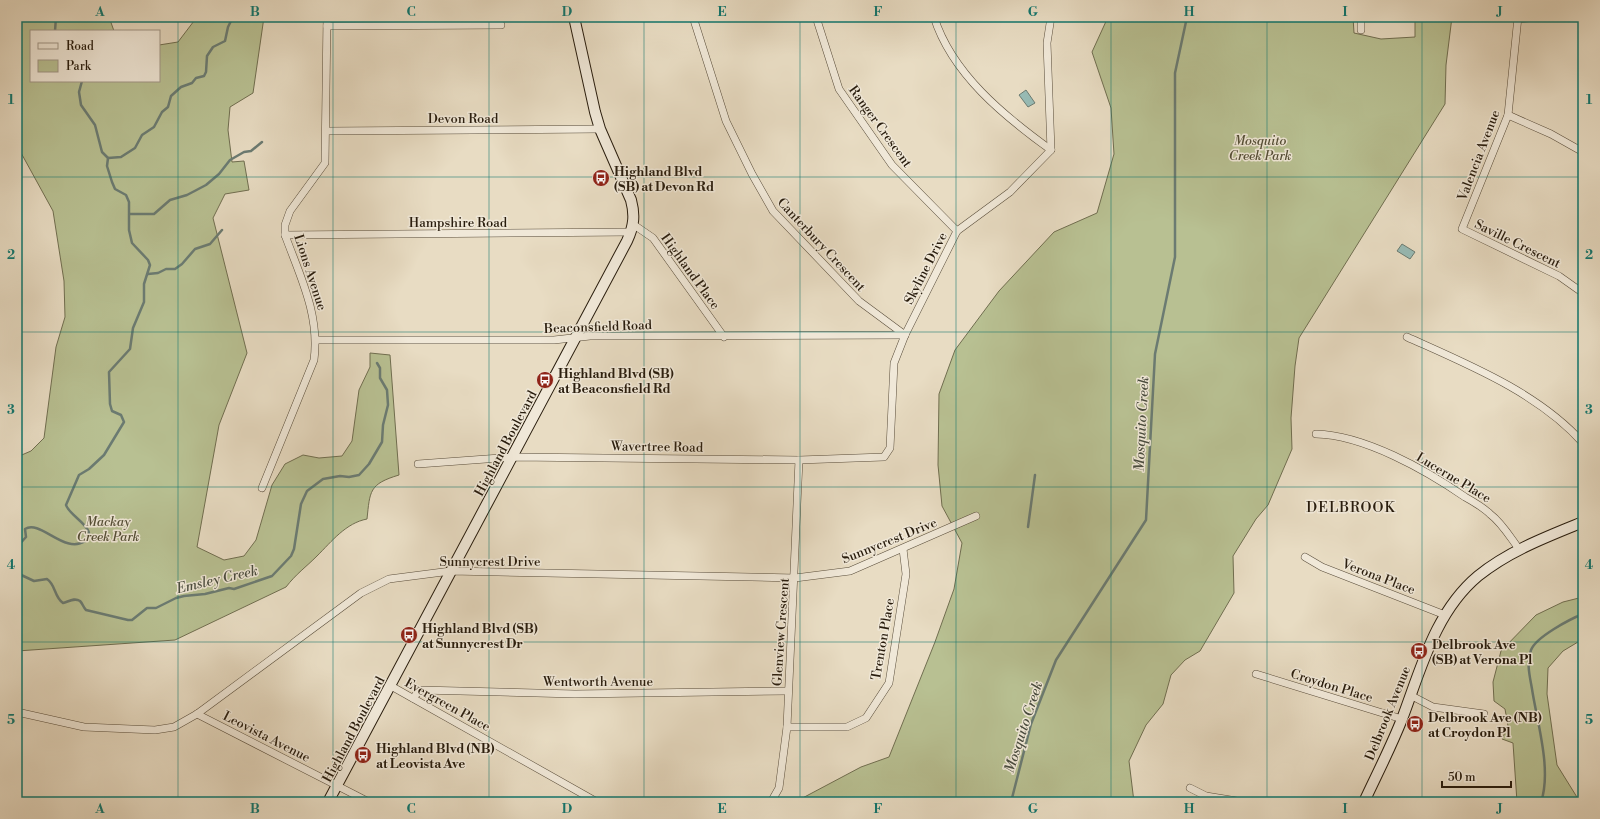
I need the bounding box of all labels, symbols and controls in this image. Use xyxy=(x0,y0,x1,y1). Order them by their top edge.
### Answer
text: A xyxy=(94,4,105,20)
text: B xyxy=(250,4,260,20)
text: C xyxy=(406,4,416,20)
text: D xyxy=(562,4,572,20)
text: E xyxy=(717,4,727,20)
text: F xyxy=(873,4,883,20)
text: G xyxy=(1028,4,1039,20)
text: H xyxy=(1184,4,1195,20)
text: I xyxy=(1342,4,1348,20)
text: J xyxy=(1495,4,1503,20)
legend xyxy=(30,30,160,82)
text: Road xyxy=(66,39,94,54)
text: Park xyxy=(66,59,92,74)
street label: Ranger Crescent xyxy=(845,83,915,171)
text: 1 xyxy=(8,92,15,108)
text: 1 xyxy=(1586,92,1593,108)
street label: Valencia Avenue xyxy=(1454,107,1504,204)
street label: Devon Road xyxy=(428,111,499,127)
park label: Mosquito Creek Park xyxy=(1229,133,1291,164)
place label: Highland Blvd (SB) at Devon Rd xyxy=(614,164,714,195)
bus stop icon: Highland Blvd (SB) at Devon Rd xyxy=(591,168,611,188)
street label: Canterbury Crescent xyxy=(774,195,869,295)
street label: Hampshire Road xyxy=(409,215,508,231)
street label: Saville Crescent xyxy=(1472,216,1564,272)
street label: Skyline Drive xyxy=(901,229,951,307)
street label: Highland Place xyxy=(657,231,723,313)
street label: Lions Avenue xyxy=(290,232,330,313)
text: 2 xyxy=(7,247,15,263)
text: 2 xyxy=(1585,247,1593,263)
street label: Beaconsfield Road xyxy=(543,317,653,337)
place label: Highland Blvd (SB) at Beaconsfield Rd xyxy=(558,366,674,397)
bus stop icon: Highland Blvd (SB) at Beaconsfield Rd xyxy=(535,370,555,390)
water label: Mosquito Creek xyxy=(1131,376,1153,472)
street label: Highland Boulevard xyxy=(471,387,541,499)
text: 3 xyxy=(7,402,15,418)
text: 3 xyxy=(1585,402,1593,418)
street label: Wavertree Road xyxy=(610,438,704,456)
street label: Lucerne Place xyxy=(1413,449,1494,507)
district label: DELBROOK xyxy=(1306,499,1396,517)
park label: Mackay Creek Park xyxy=(77,514,139,545)
street label: Sunnycrest Drive xyxy=(840,514,940,567)
street label: Sunnycrest Drive xyxy=(439,554,541,570)
street label: Verona Place xyxy=(1339,555,1418,598)
text: 4 xyxy=(7,557,16,573)
text: 4 xyxy=(1585,557,1594,573)
water label: Emsley Creek xyxy=(174,562,260,598)
street label: Glenview Crescent xyxy=(769,577,793,687)
street label: Trenton Place xyxy=(868,596,898,681)
place label: Highland Blvd (SB) at Sunnycrest Dr xyxy=(422,621,538,652)
bus stop icon: Highland Blvd (SB) at Sunnycrest Dr xyxy=(399,625,419,645)
place label: Delbrook Ave (SB) at Verona Pl xyxy=(1432,637,1533,668)
bus stop icon: Delbrook Ave (SB) at Verona Pl xyxy=(1409,641,1429,661)
street label: Delbrook Avenue xyxy=(1362,663,1414,763)
street label: Croydon Place xyxy=(1289,666,1375,706)
street label: Highland Boulevard xyxy=(319,673,389,785)
street label: Wentworth Avenue xyxy=(542,674,653,690)
street label: Evergreen Place xyxy=(402,675,494,735)
water label: Mosquito Creek xyxy=(1001,679,1047,775)
street label: Leovista Avenue xyxy=(220,708,313,766)
place label: Delbrook Ave (NB) at Croydon Pl xyxy=(1428,710,1542,741)
text: 5 xyxy=(7,712,15,728)
text: 5 xyxy=(1585,712,1593,728)
bus stop icon: Delbrook Ave (NB) at Croydon Pl xyxy=(1405,714,1425,734)
place label: Highland Blvd (NB) at Leovista Ave xyxy=(376,741,495,772)
bus stop icon: Highland Blvd (NB) at Leovista Ave xyxy=(353,745,373,765)
scale bar xyxy=(1442,763,1511,789)
text: 50 m xyxy=(1448,770,1476,785)
text: A xyxy=(94,801,105,817)
text: B xyxy=(250,801,260,817)
text: C xyxy=(406,801,416,817)
text: D xyxy=(562,801,572,817)
text: E xyxy=(717,801,727,817)
text: F xyxy=(873,801,883,817)
text: G xyxy=(1028,801,1039,817)
text: H xyxy=(1184,801,1195,817)
text: I xyxy=(1342,801,1348,817)
text: J xyxy=(1495,801,1503,817)

